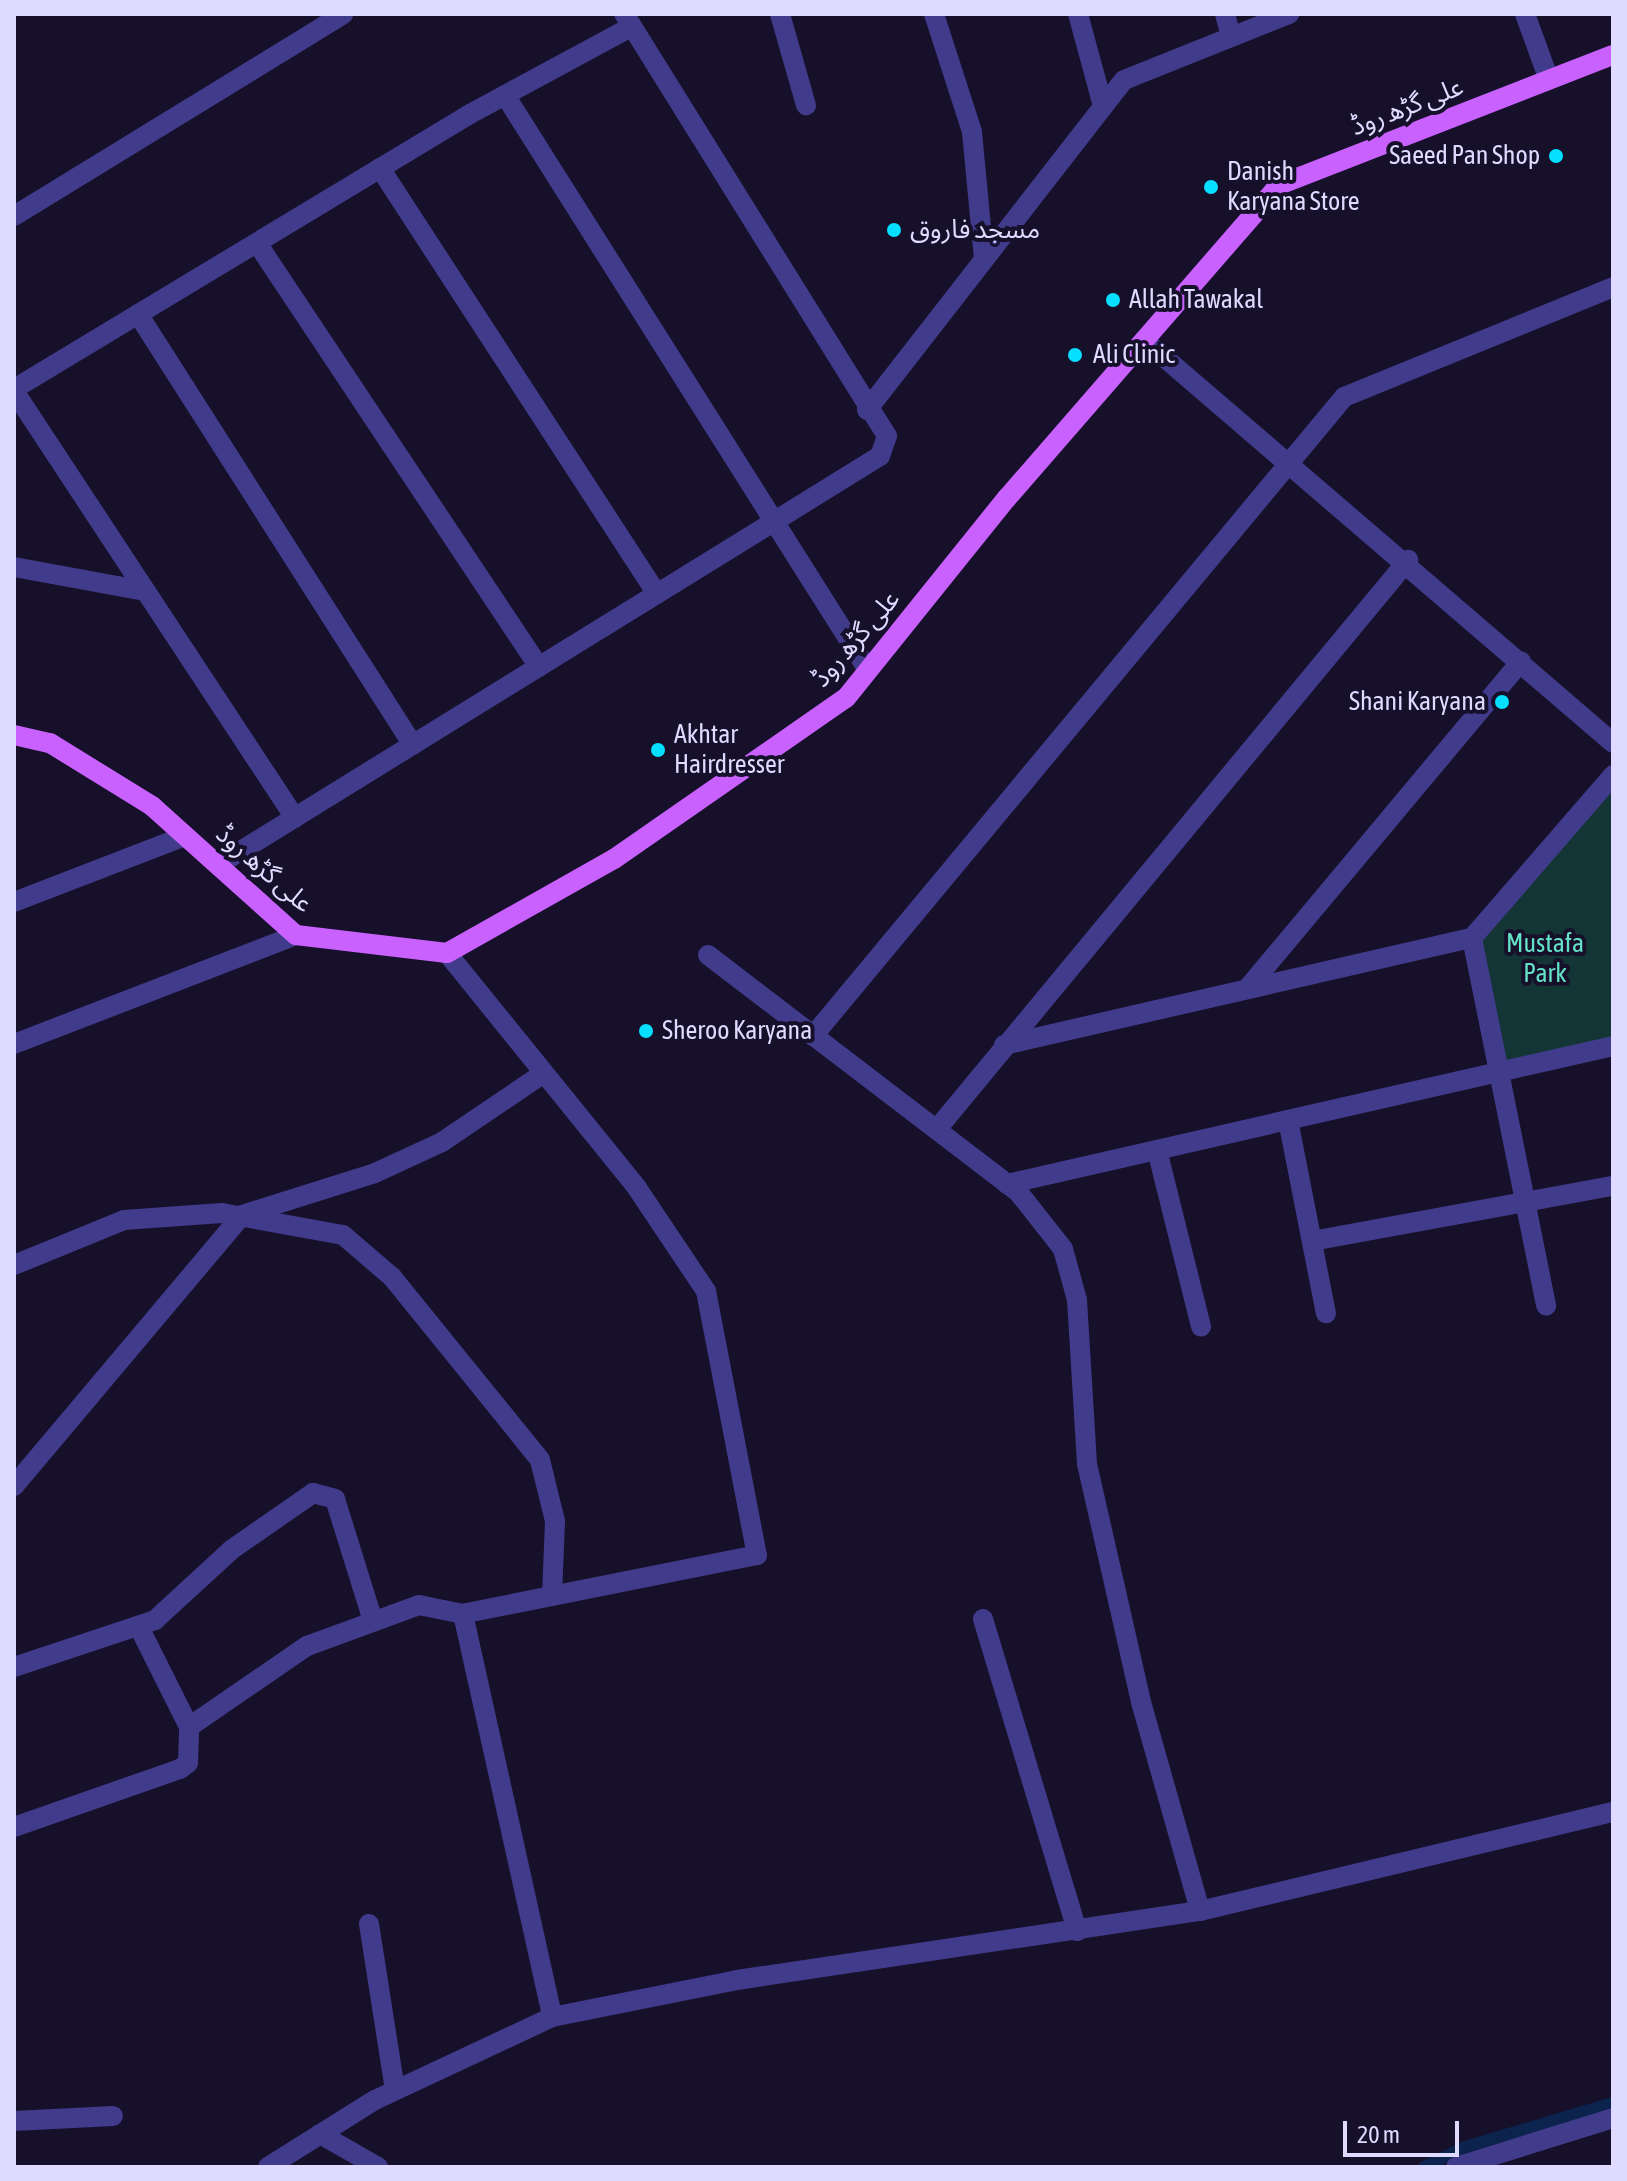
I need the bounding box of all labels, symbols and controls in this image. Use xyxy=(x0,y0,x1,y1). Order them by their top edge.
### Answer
street label: علی گڑھ روڈ xyxy=(1346,71,1468,143)
place label: Saeed Pan Shop xyxy=(1389,140,1540,172)
marker: Saeed Pan Shop xyxy=(1547,147,1565,165)
place label: Danish Karyana Store xyxy=(1227,156,1360,218)
marker: Danish Karyana Store xyxy=(1202,178,1220,196)
place label: مسجد فاروق xyxy=(910,214,1040,246)
marker: مسجد فاروق xyxy=(885,221,903,239)
place label: Allah Tawakal xyxy=(1129,284,1263,316)
marker: Allah Tawakal xyxy=(1104,291,1122,309)
place label: Ali Clinic xyxy=(1093,339,1175,371)
marker: Ali Clinic xyxy=(1064,344,1086,366)
street label: علی گڑھ روڈ xyxy=(805,584,907,694)
place label: Shani Karyana xyxy=(1349,686,1486,718)
marker: Shani Karyana xyxy=(1493,693,1511,711)
place label: Akhtar Hairdresser xyxy=(674,719,784,780)
marker: Akhtar Hairdresser xyxy=(649,741,667,759)
street label: علی گڑھ روڈ xyxy=(209,818,319,920)
park label: Mustafa Park xyxy=(1506,928,1584,990)
place label: Sheroo Karyana xyxy=(662,1015,812,1047)
marker: Sheroo Karyana xyxy=(637,1022,655,1040)
scale bar xyxy=(1347,2105,1463,2155)
text: 20 m xyxy=(1357,2121,1400,2148)

